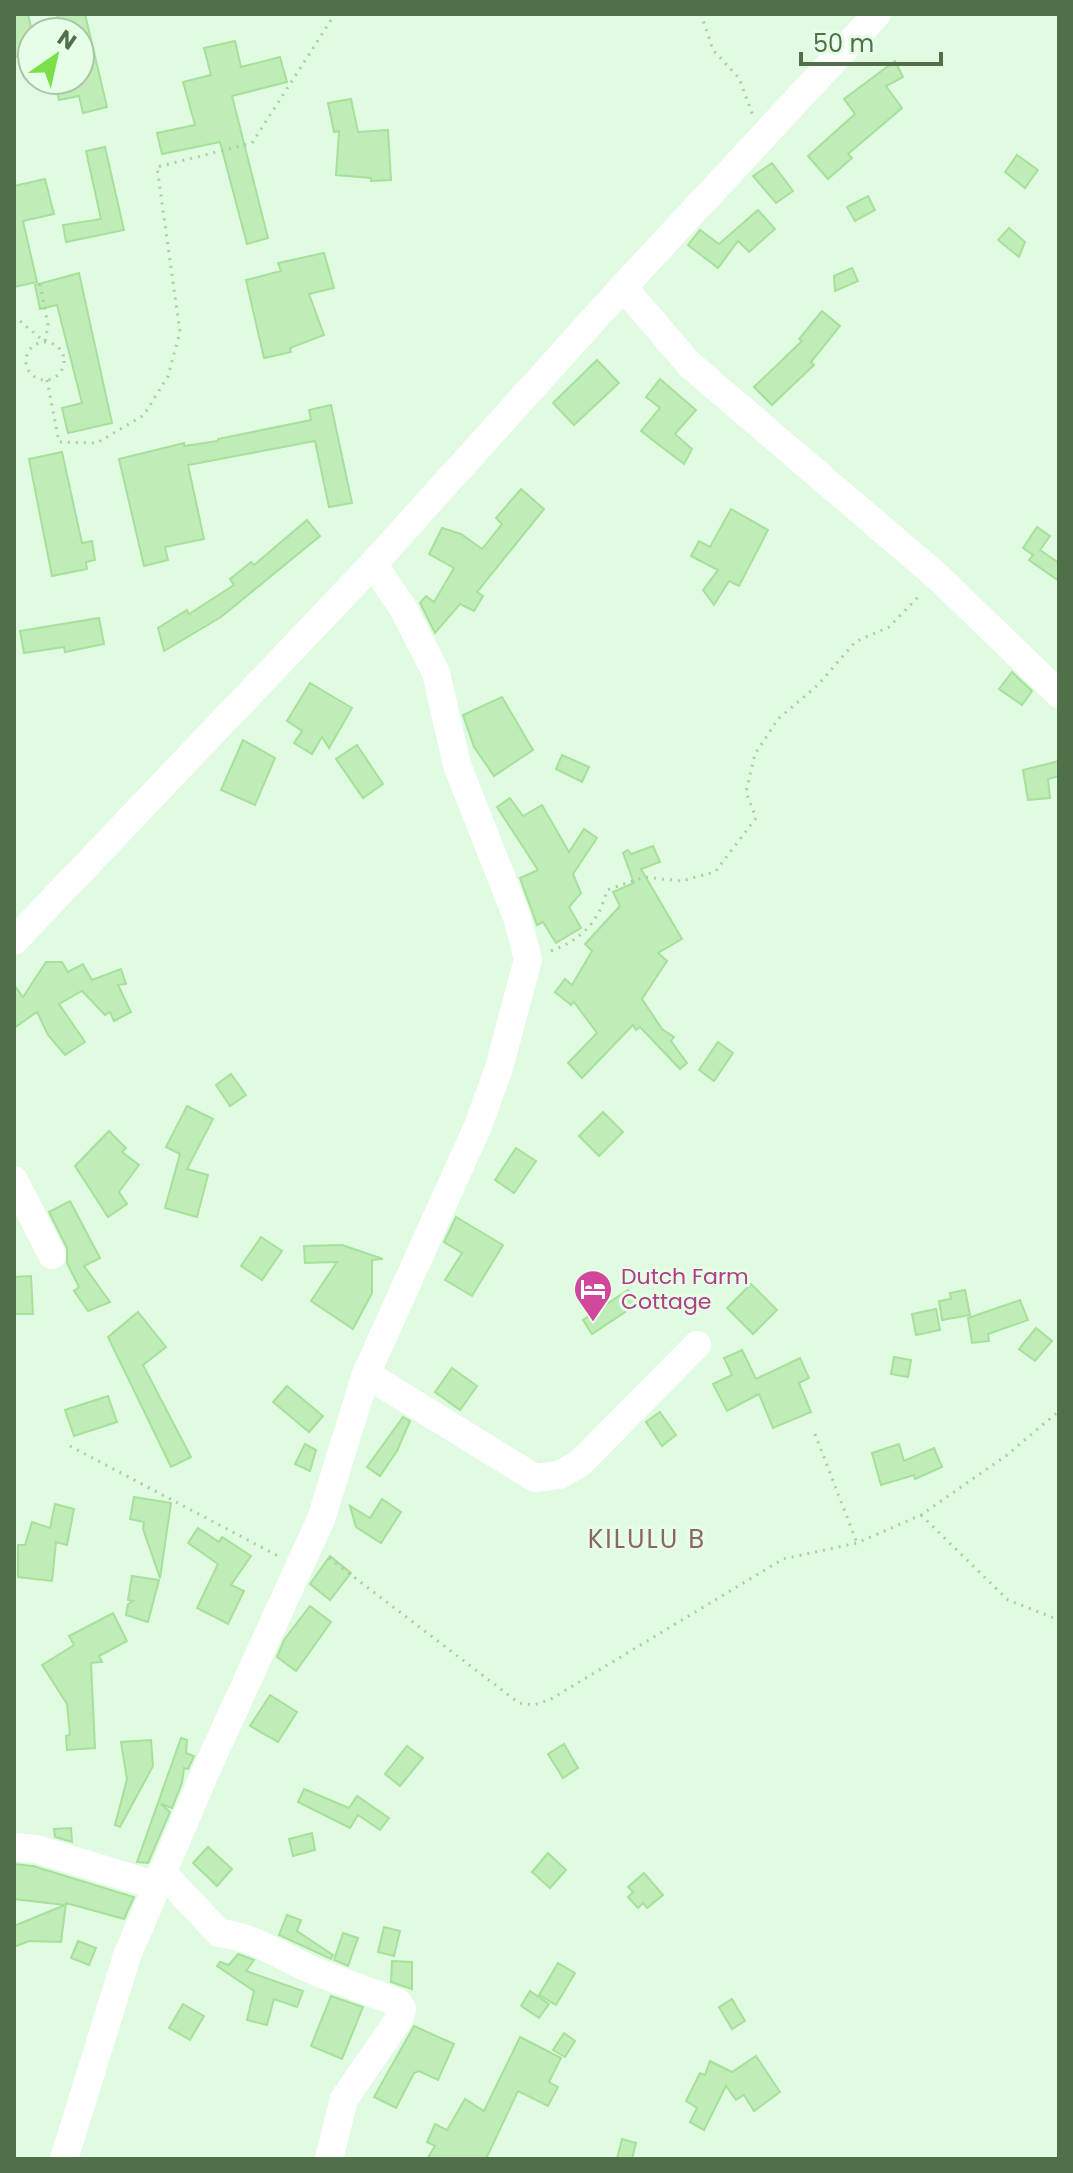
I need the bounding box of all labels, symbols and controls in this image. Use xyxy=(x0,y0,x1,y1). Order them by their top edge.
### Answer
north arrow xyxy=(16,16,96,96)
scale bar xyxy=(801,16,941,66)
text: N xyxy=(51,22,82,57)
text: 50 m xyxy=(813,27,874,60)
place label: Dutch Farm Cottage xyxy=(621,1261,749,1317)
hotel icon: Dutch Farm Cottage xyxy=(572,1268,614,1323)
district label: KILULU B xyxy=(588,1521,706,1557)

